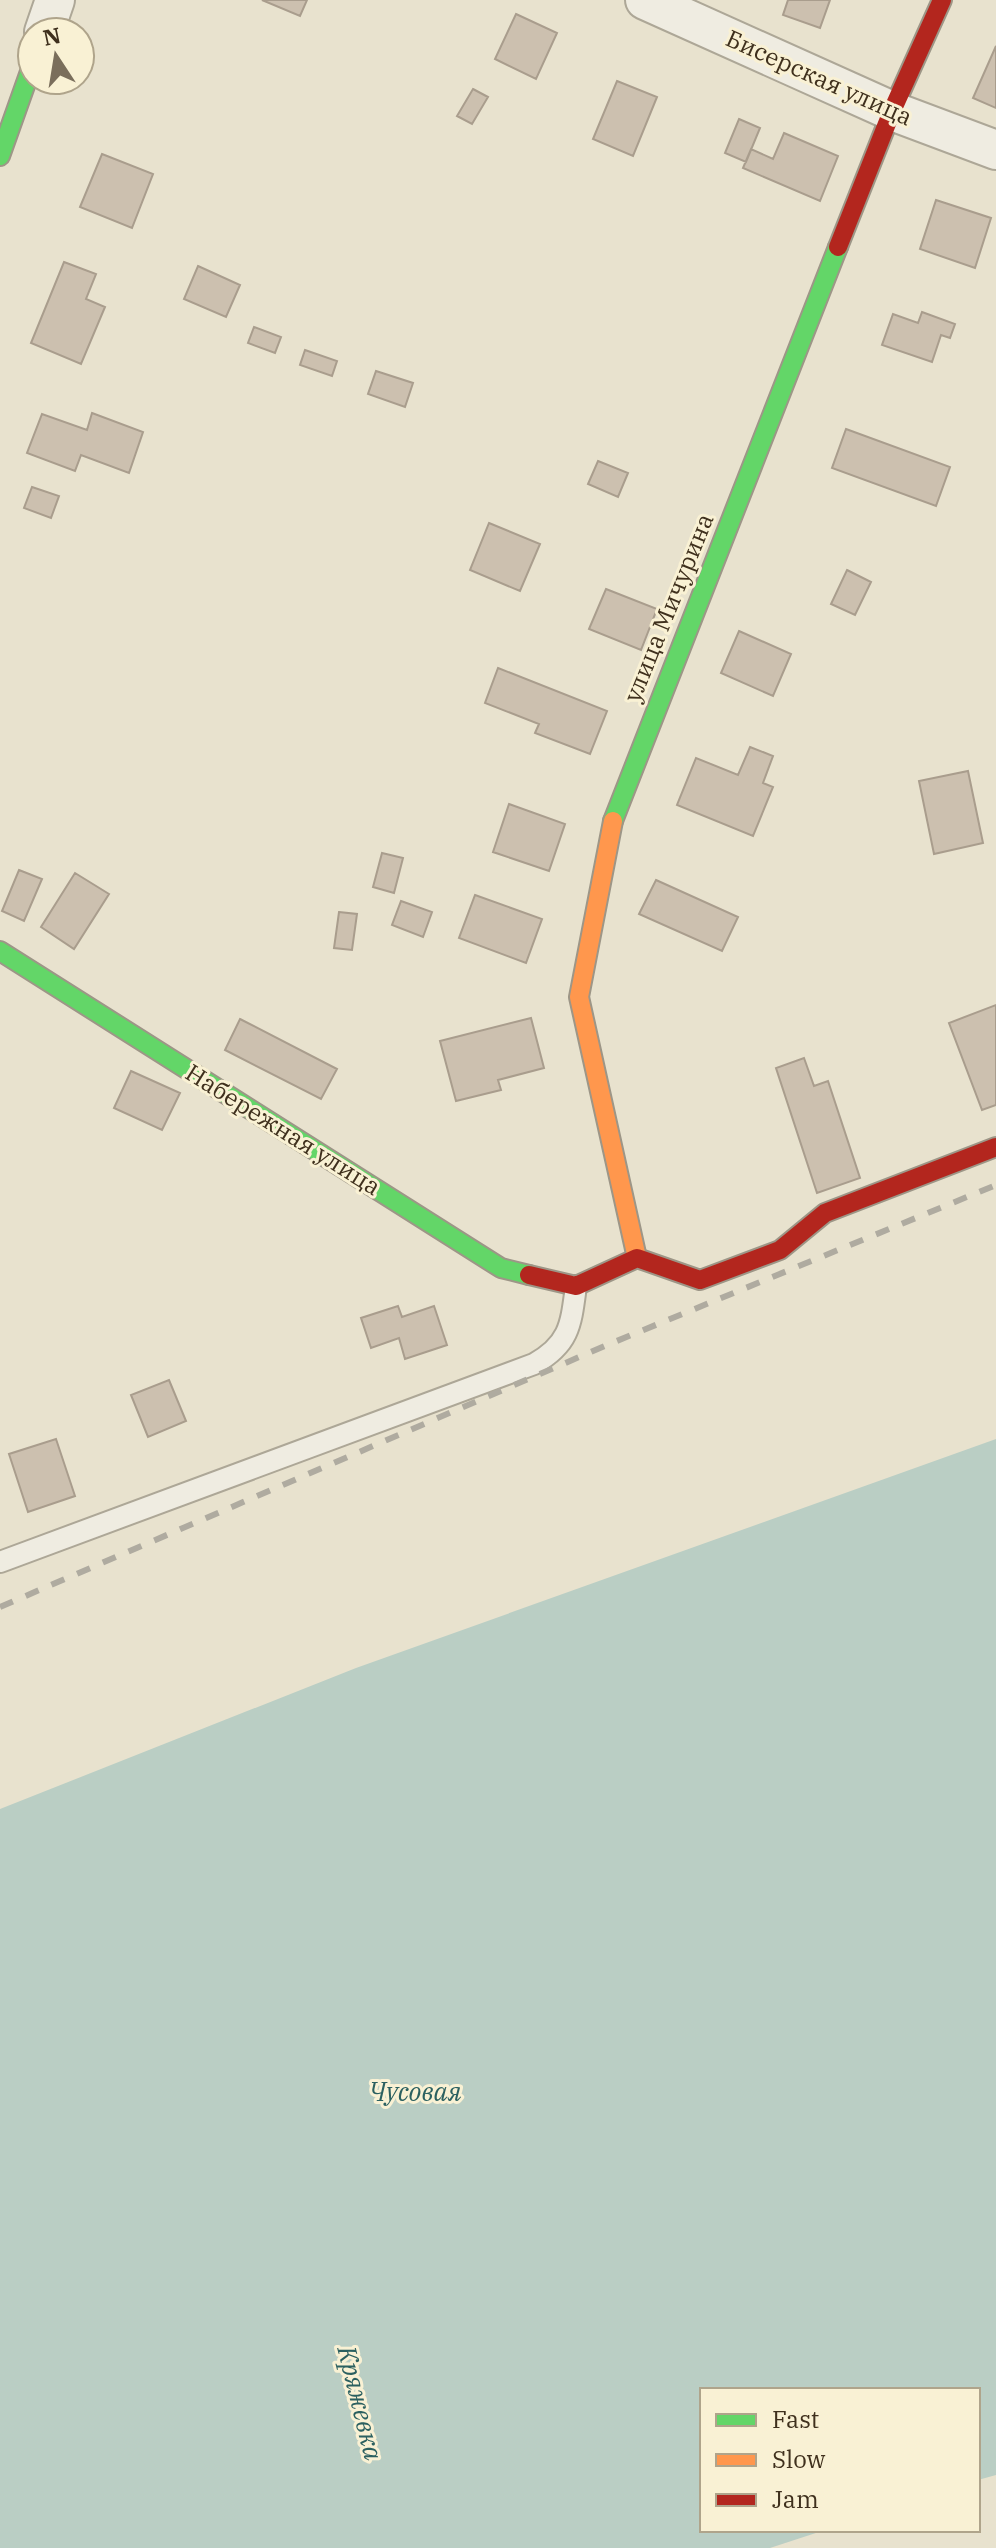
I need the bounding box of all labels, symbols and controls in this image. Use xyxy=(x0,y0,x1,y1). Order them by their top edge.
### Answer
north arrow xyxy=(16,16,96,96)
text: N xyxy=(40,20,63,52)
street label: Бисерская улица xyxy=(721,22,918,132)
street label: улица Мичурина xyxy=(616,509,721,707)
street label: Набережная улица xyxy=(180,1056,387,1202)
water label: Чусовая xyxy=(369,2074,462,2108)
water label: Кряжевка xyxy=(330,2341,392,2463)
legend xyxy=(700,2388,980,2532)
text: Fast xyxy=(772,2403,819,2435)
text: Slow xyxy=(772,2443,826,2475)
text: Jam xyxy=(772,2483,819,2515)

